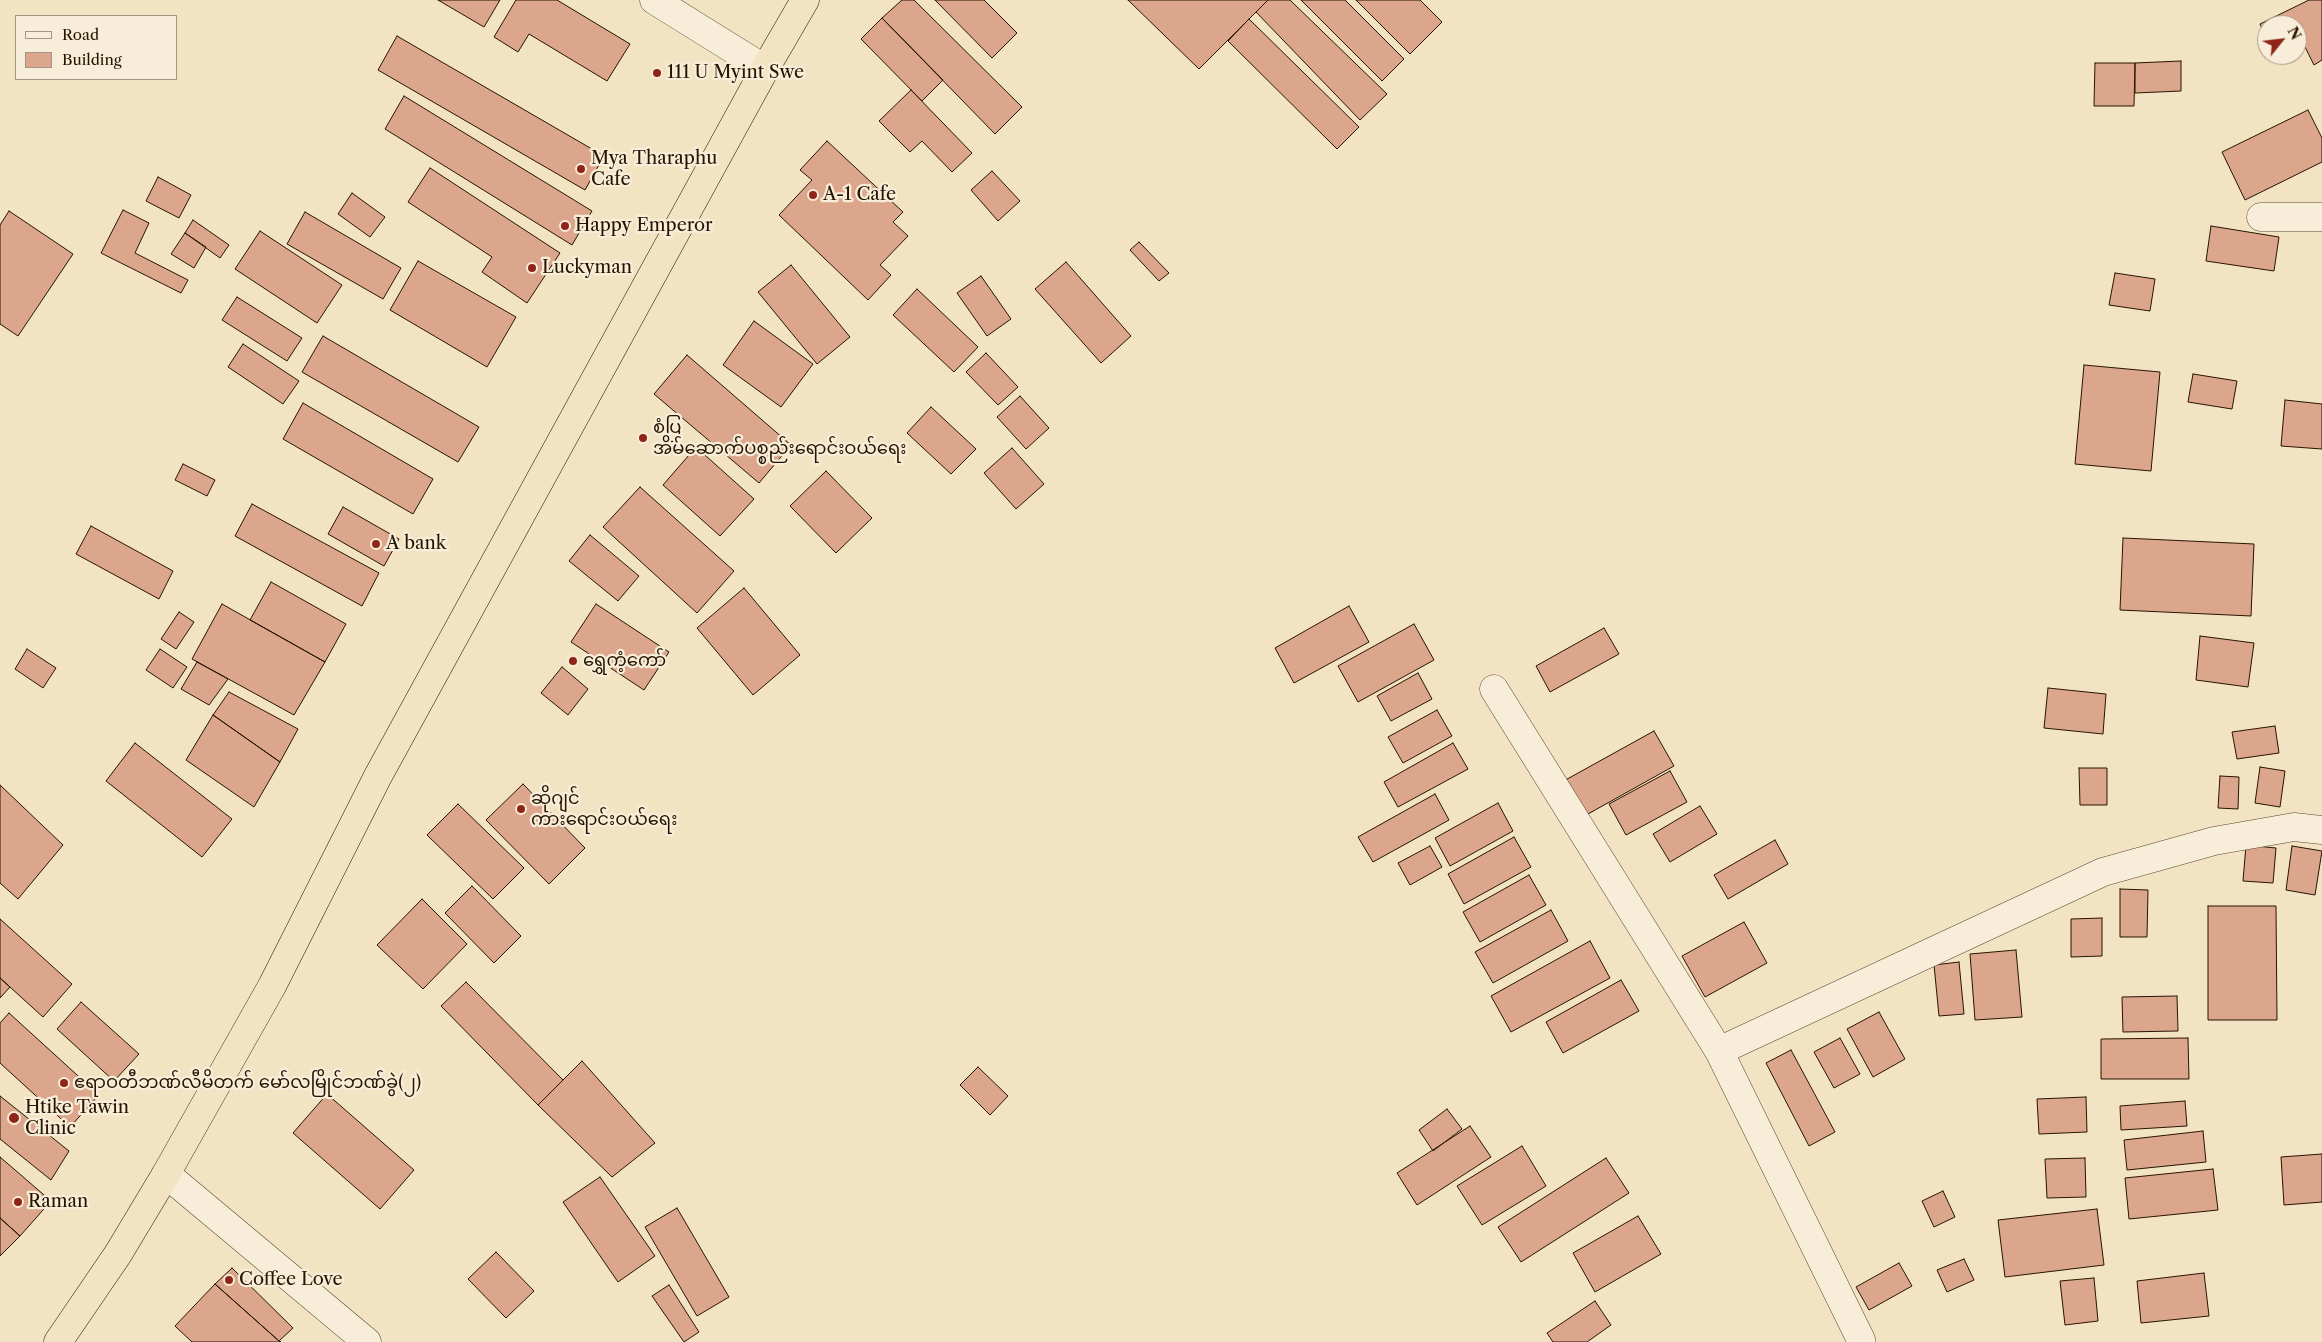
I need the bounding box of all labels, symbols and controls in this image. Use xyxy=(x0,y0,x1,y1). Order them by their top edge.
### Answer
legend xyxy=(15,15,178,80)
north arrow xyxy=(2257,15,2307,65)
text: N xyxy=(2283,24,2305,43)
text: Road xyxy=(62,25,99,44)
text: Building xyxy=(62,50,122,69)
place label: 111 U Myint Swe xyxy=(667,62,804,84)
marker: 111 U Myint Swe xyxy=(651,67,663,79)
place label: Mya Tharaphu Cafe xyxy=(591,148,717,190)
marker: Mya Tharaphu Cafe xyxy=(575,163,587,175)
place label: A-1 Cafe xyxy=(823,184,896,206)
marker: A-1 Cafe xyxy=(807,189,819,201)
place label: Happy Emperor xyxy=(575,215,713,237)
marker: Happy Emperor xyxy=(559,220,571,232)
place label: Luckyman xyxy=(542,257,632,279)
marker: Luckyman xyxy=(526,262,538,274)
place label: စံပြ အိမ်ဆောက်ပစ္စည်းရောင်းဝယ်ရေး xyxy=(653,417,907,459)
marker: စံပြ အိမ်ဆောက်ပစ္စည်းရောင်းဝယ်ရေး xyxy=(637,432,649,444)
place label: A bank xyxy=(386,533,446,555)
marker: A bank xyxy=(370,538,382,550)
place label: ရွှေကံ့ကော် xyxy=(583,650,666,672)
marker: ရွှေကံ့ကော် xyxy=(567,655,579,667)
place label: ဆိုဂျင် ကားရောင်းဝယ်ရေး xyxy=(531,788,677,831)
marker: ဆိုဂျင် ကားရောင်းဝယ်ရေး xyxy=(515,803,527,815)
place label: ဧရာဝတီဘဏ်လီမိတက် မော်လမြိုင်ဘဏ်ခွဲ(၂) xyxy=(74,1072,421,1094)
marker: ဧရာဝတီဘဏ်လီမိတက် မော်လမြိုင်ဘဏ်ခွဲ(၂) xyxy=(58,1077,70,1089)
place label: Htike Tawin Clinic xyxy=(25,1097,129,1140)
marker: Htike Tawin Clinic xyxy=(7,1111,21,1125)
place label: Raman xyxy=(28,1191,88,1213)
marker: Raman xyxy=(12,1196,24,1208)
place label: Coffee Love xyxy=(239,1269,343,1291)
marker: Coffee Love xyxy=(223,1274,235,1286)

